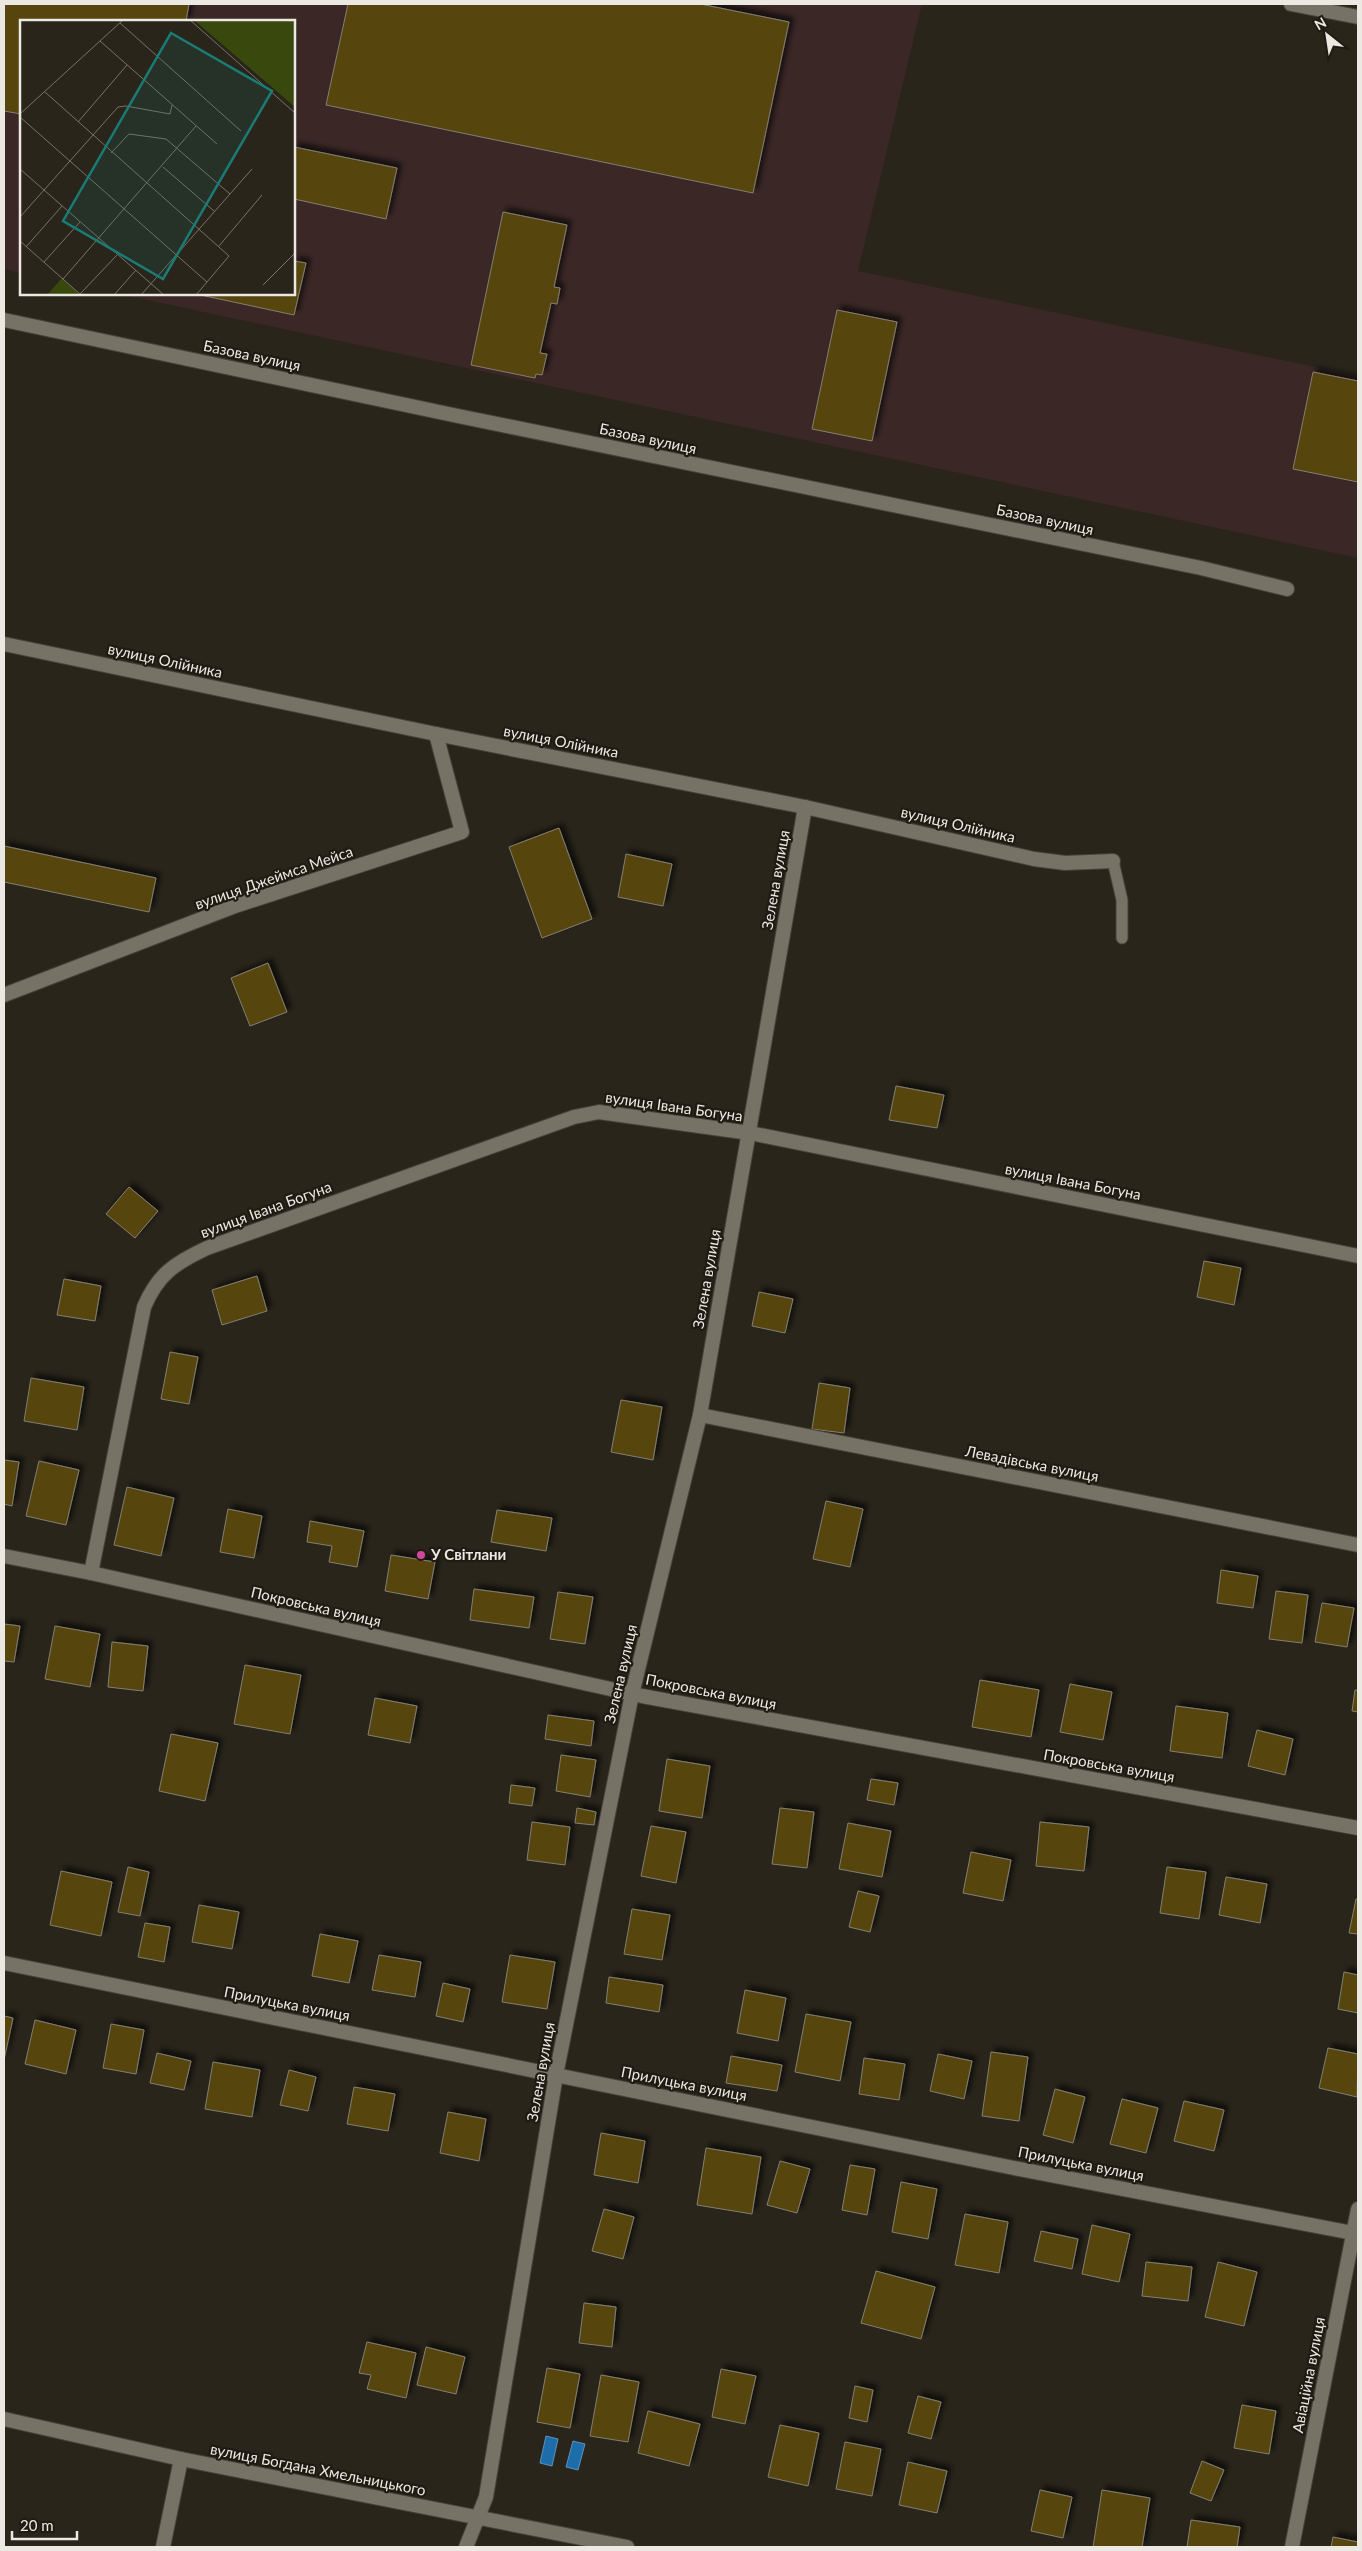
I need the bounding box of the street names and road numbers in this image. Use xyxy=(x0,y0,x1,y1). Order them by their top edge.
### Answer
street label: Базова вулиця xyxy=(202,336,302,374)
street label: Базова вулиця xyxy=(598,419,698,457)
street label: Базова вулиця xyxy=(995,500,1095,538)
street label: вулиця Олійника xyxy=(106,639,224,681)
street label: вулиця Олійника xyxy=(502,721,620,761)
street label: вулиця Олійника xyxy=(899,802,1017,846)
street label: Зелена вулиця xyxy=(757,829,793,931)
street label: вулиця Джеймса Мейса xyxy=(192,842,355,913)
street label: вулиця Івана Богуна xyxy=(604,1087,744,1125)
street label: вулиця Івана Богуна xyxy=(1004,1159,1143,1203)
street label: вулиця Івана Богуна xyxy=(198,1177,334,1241)
street label: Зелена вулиця xyxy=(688,1228,724,1330)
street label: Левадівська вулиця xyxy=(963,1441,1100,1485)
street label: Покровська вулиця xyxy=(249,1582,383,1630)
street label: Зелена вулиця xyxy=(600,1623,640,1725)
street label: Покровська вулиця xyxy=(644,1669,778,1713)
street label: Покровська вулиця xyxy=(1042,1745,1176,1785)
street label: Прилуцька вулиця xyxy=(223,1982,352,2024)
street label: Зелена вулиця xyxy=(522,2021,558,2123)
street label: Прилуцька вулиця xyxy=(620,2062,749,2104)
street label: Прилуцька вулиця xyxy=(1017,2142,1146,2184)
street label: Авіаційна вулиця xyxy=(1288,2315,1328,2434)
street label: вулиця Богдана Хмельницького xyxy=(209,2439,427,2499)

